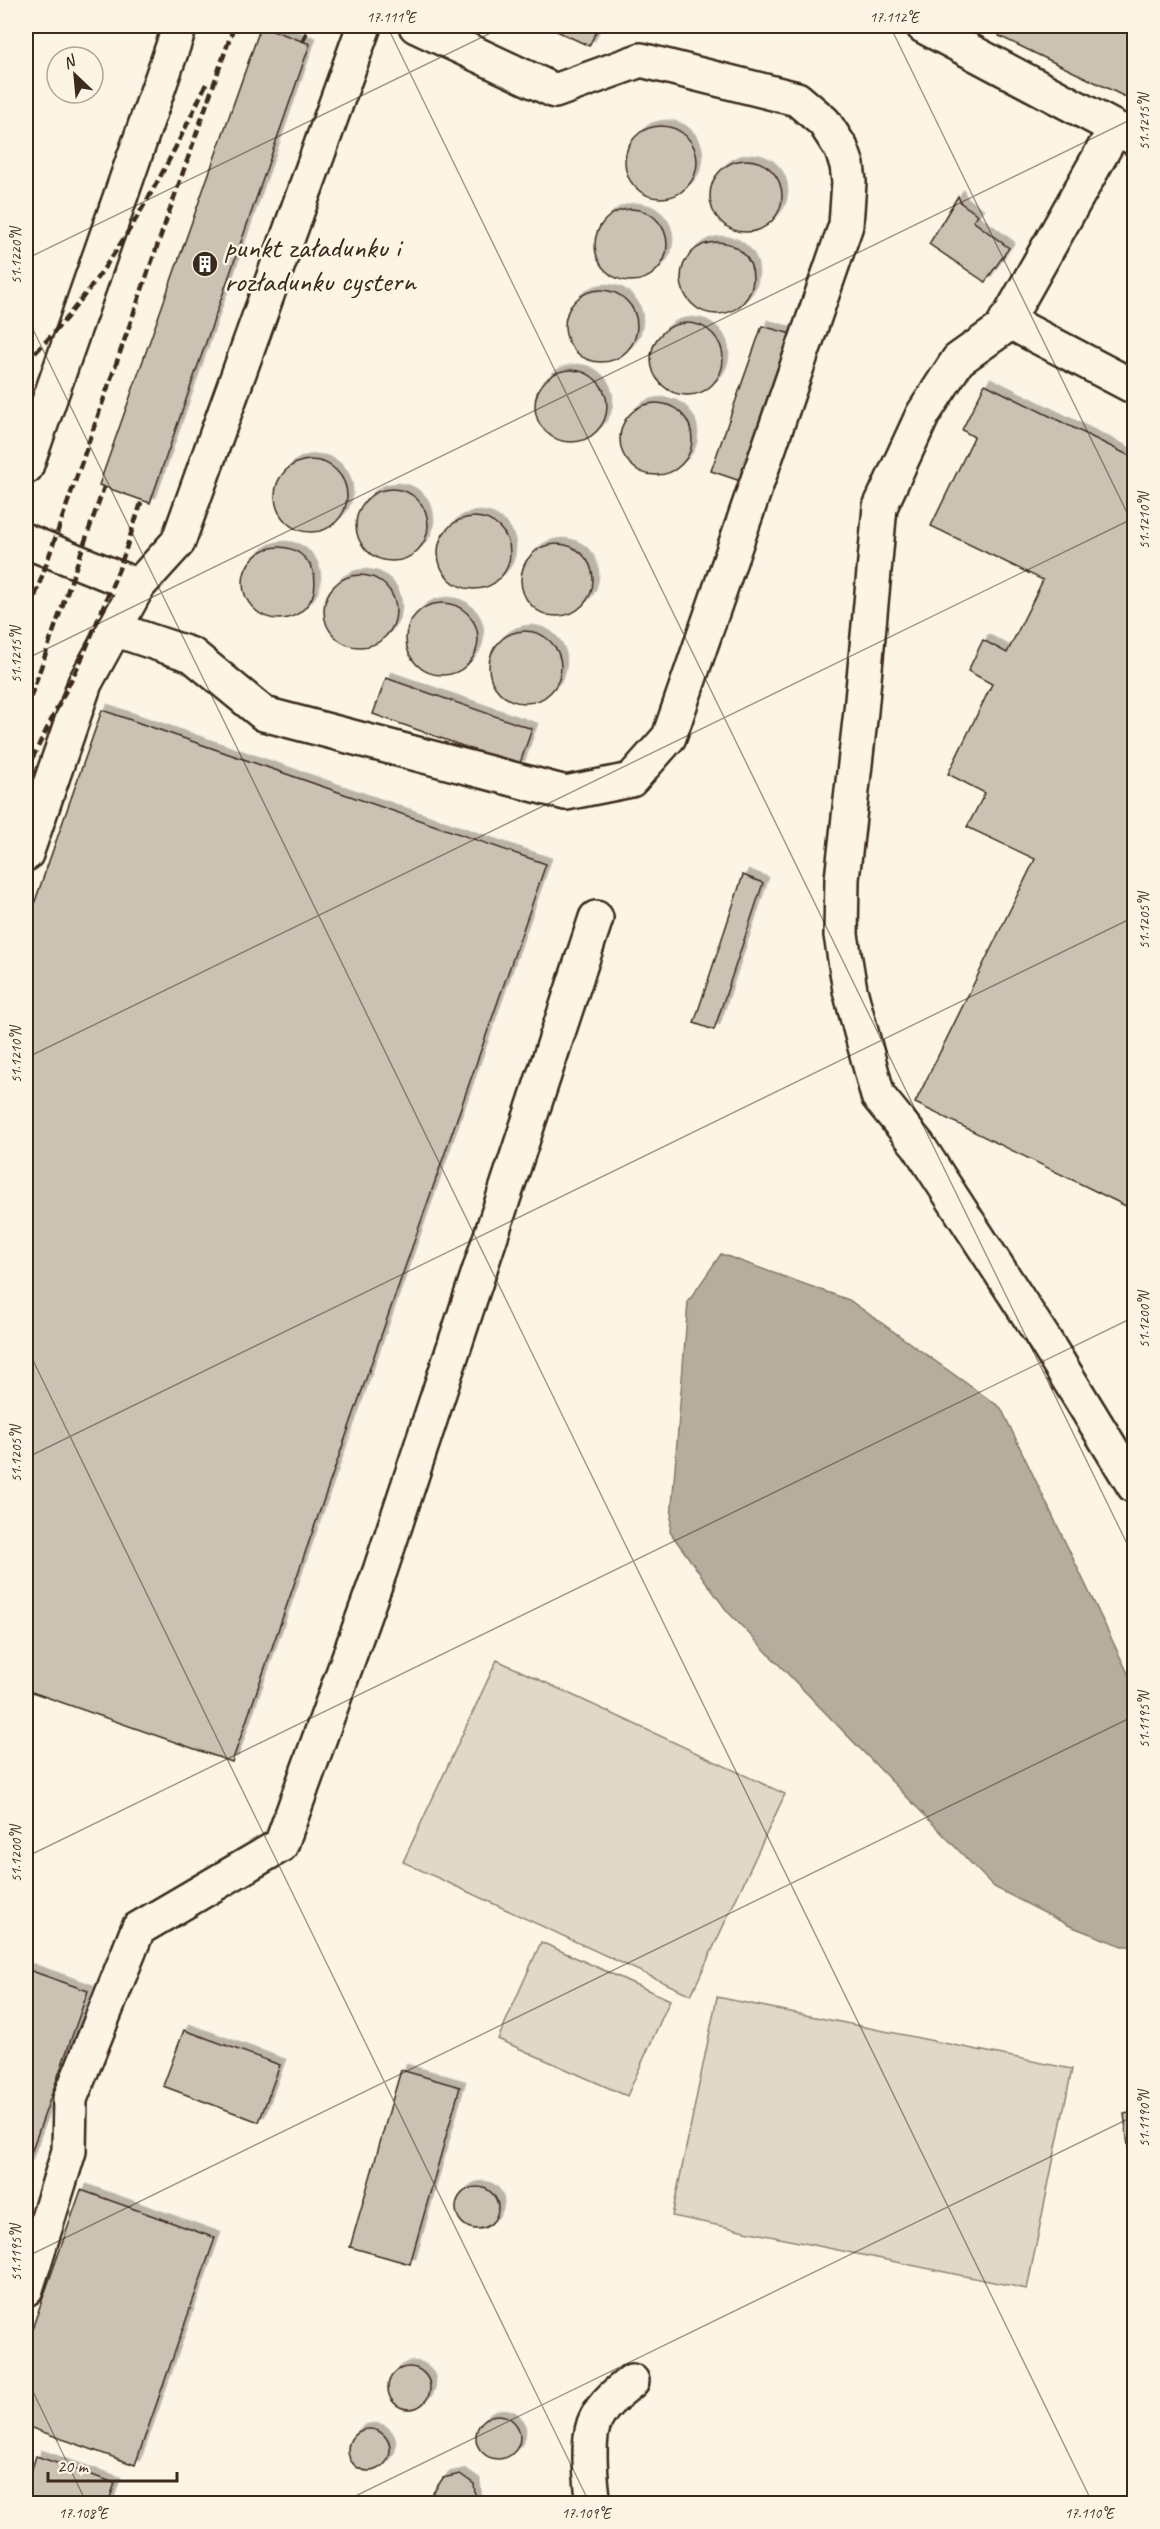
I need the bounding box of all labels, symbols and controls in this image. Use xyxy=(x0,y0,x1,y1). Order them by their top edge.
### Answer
text: 17.111°E xyxy=(367,8,418,27)
text: 17.112°E xyxy=(870,8,921,27)
north arrow xyxy=(45,45,105,105)
text: N xyxy=(60,50,80,74)
text: 51.1215°N xyxy=(1135,91,1154,150)
text: 51.1220°N xyxy=(7,225,26,284)
place label: punkt załadunku i rozładunku cystern xyxy=(224,228,417,300)
building icon: punkt załadunku i rozładunku cystern xyxy=(190,249,220,279)
text: 51.1210°N xyxy=(1135,490,1154,549)
text: 51.1215°N xyxy=(7,624,26,683)
text: 51.1205°N xyxy=(1135,890,1154,949)
text: 51.1210°N xyxy=(7,1024,26,1083)
text: 51.1200°N xyxy=(1135,1289,1154,1348)
text: 51.1205°N xyxy=(7,1423,26,1482)
text: 51.1195°N xyxy=(1135,1689,1154,1748)
text: 51.1200°N xyxy=(7,1823,26,1882)
text: 51.1190°N xyxy=(1135,2088,1154,2147)
text: 51.1195°N xyxy=(7,2222,26,2281)
scale bar xyxy=(48,2445,177,2483)
text: 20 m xyxy=(57,2455,90,2477)
text: 17.108°E xyxy=(59,2504,110,2523)
text: 17.109°E xyxy=(562,2504,613,2523)
text: 17.110°E xyxy=(1065,2504,1116,2523)

